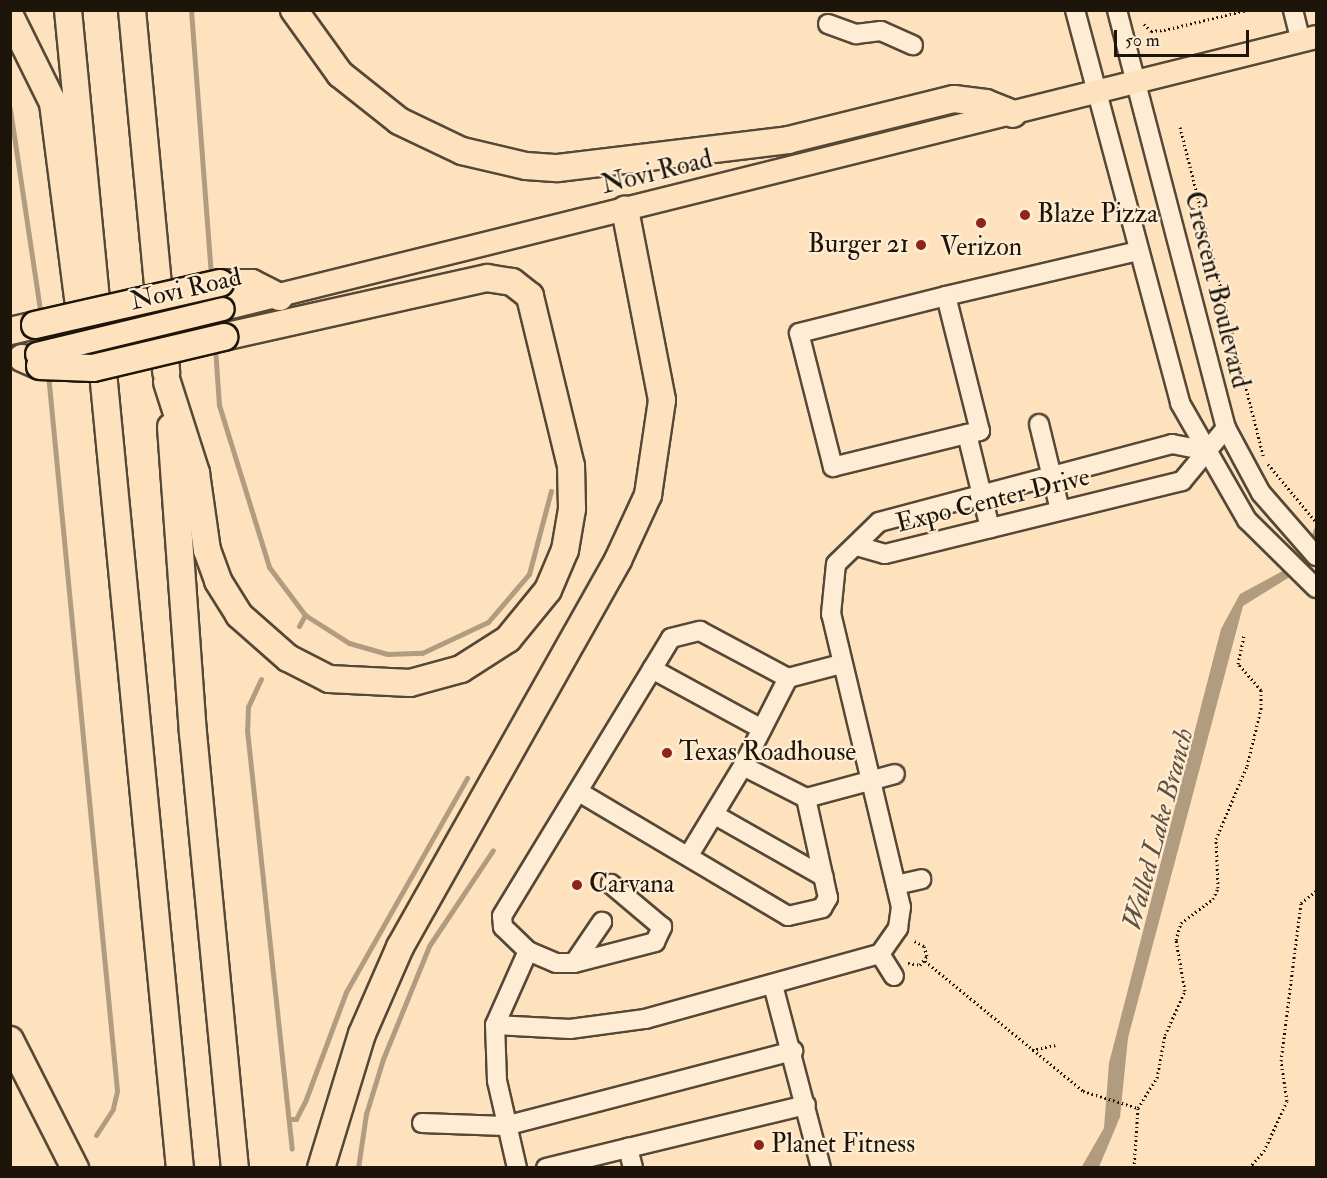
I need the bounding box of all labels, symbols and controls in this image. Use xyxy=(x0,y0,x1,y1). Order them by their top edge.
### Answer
scale bar xyxy=(1117,18,1252,56)
text: 50 m xyxy=(1125,29,1160,52)
street label: Novi Road xyxy=(598,144,716,202)
street label: Crescent Boulevard xyxy=(1177,189,1255,391)
place label: Blaze Pizza xyxy=(1037,199,1158,231)
marker: Blaze Pizza xyxy=(1018,208,1032,222)
marker: Verizon xyxy=(974,216,988,230)
place label: Burger 21 xyxy=(808,229,909,261)
place label: Verizon xyxy=(940,232,1022,264)
marker: Burger 21 xyxy=(914,238,928,252)
street label: Novi Road xyxy=(127,262,245,318)
street label: Expo Center Drive xyxy=(893,462,1093,540)
water label: Walled Lake Branch xyxy=(1116,725,1200,933)
place label: Texas Roadhouse xyxy=(679,737,856,769)
marker: Texas Roadhouse xyxy=(660,746,674,760)
place label: Carvana xyxy=(589,869,674,901)
marker: Carvana xyxy=(570,878,584,892)
place label: Planet Fitness xyxy=(771,1129,915,1161)
marker: Planet Fitness xyxy=(752,1138,766,1152)

